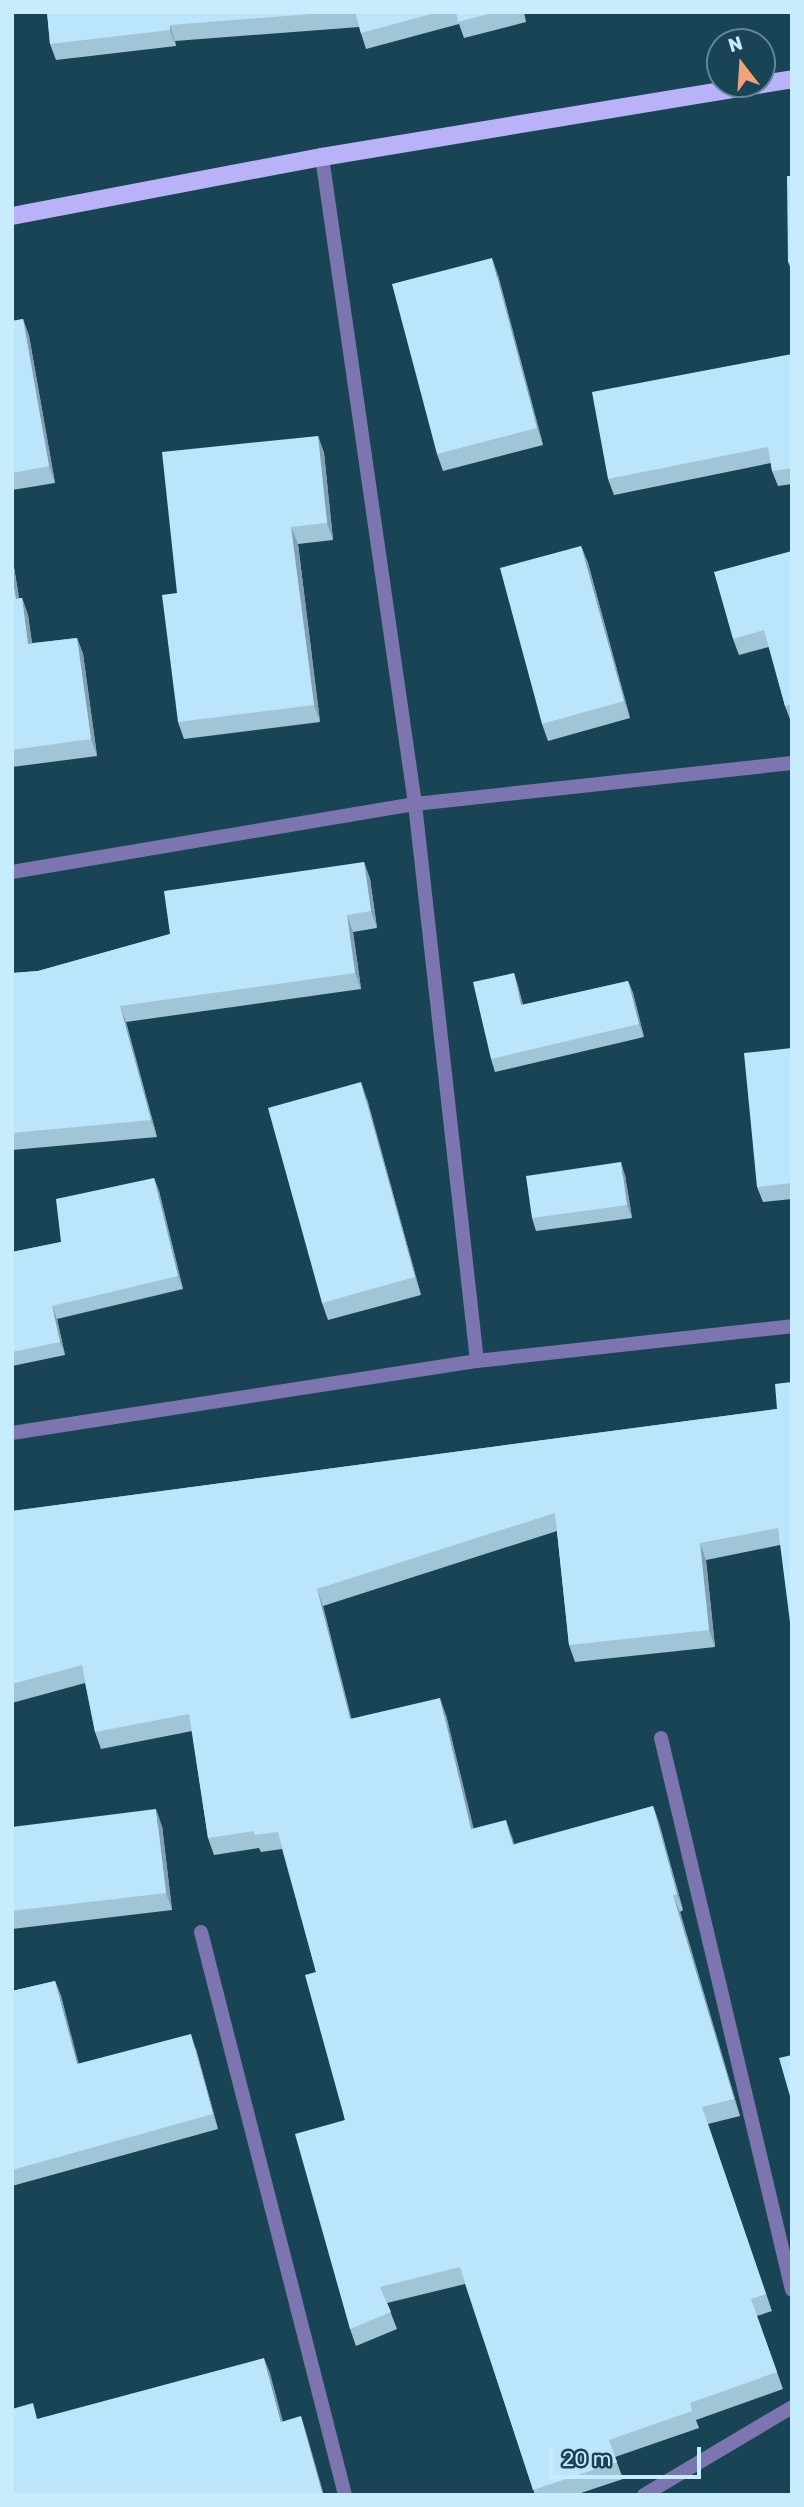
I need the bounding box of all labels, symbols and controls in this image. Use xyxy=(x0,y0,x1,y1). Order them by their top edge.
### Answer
north arrow xyxy=(706,28,776,98)
text: N xyxy=(725,31,745,57)
scale bar xyxy=(552,2434,704,2478)
text: 20 m xyxy=(562,2446,611,2471)

